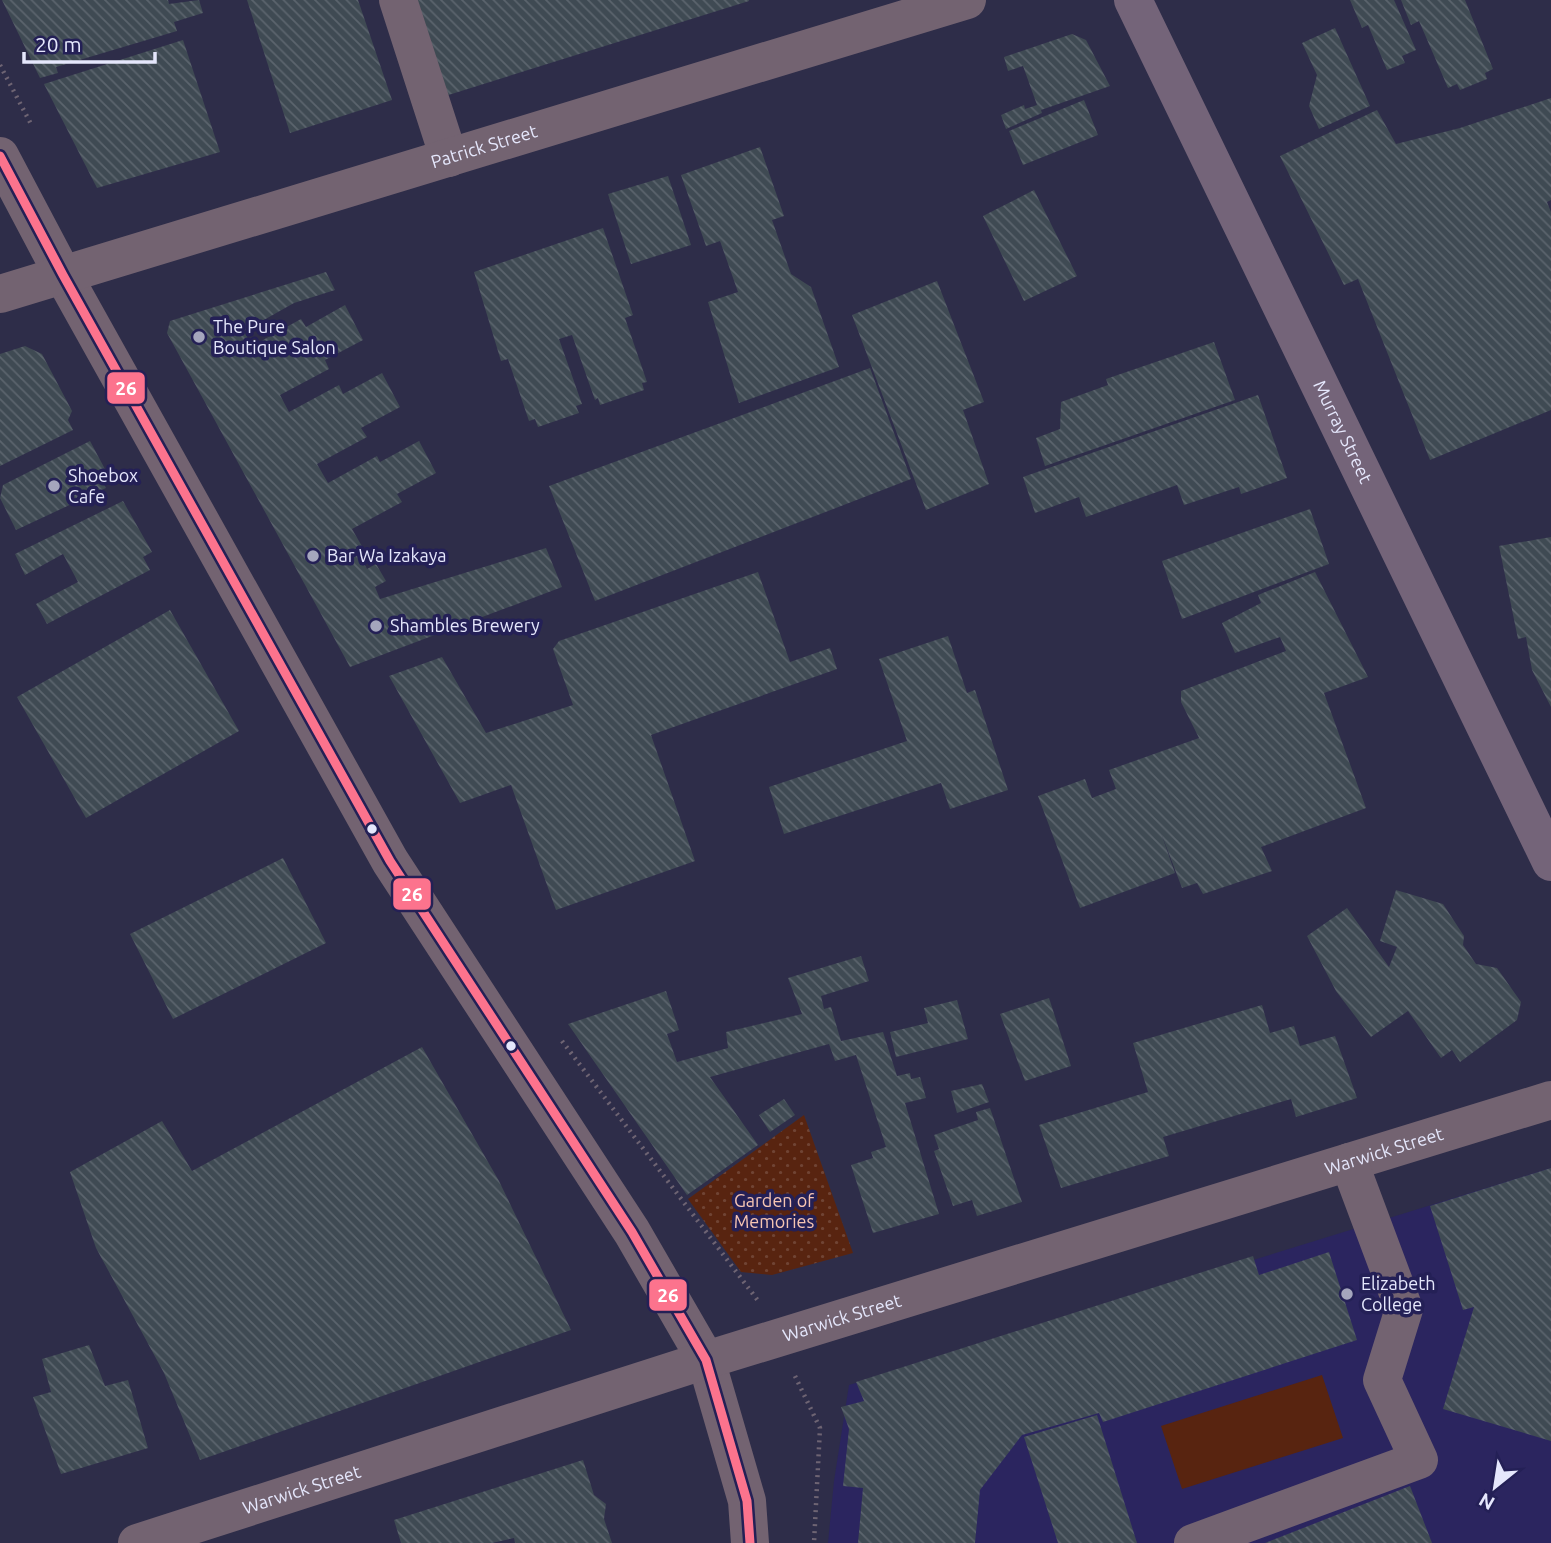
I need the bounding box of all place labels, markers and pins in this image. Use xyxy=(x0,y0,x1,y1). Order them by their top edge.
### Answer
place label: The Pure Boutique Salon xyxy=(213,316,336,357)
marker: The Pure Boutique Salon xyxy=(191,329,207,345)
place label: Shoebox Cafe xyxy=(68,465,138,506)
marker: Shoebox Cafe xyxy=(46,478,62,494)
place label: Bar Wa Izakaya xyxy=(327,545,447,565)
marker: Bar Wa Izakaya xyxy=(305,548,321,564)
place label: Shambles Brewery xyxy=(390,615,540,635)
marker: Shambles Brewery xyxy=(368,618,384,634)
unlabelled marker xyxy=(365,822,379,836)
unlabelled marker xyxy=(504,1039,518,1053)
place label: Elizabeth College xyxy=(1361,1273,1436,1314)
marker: Elizabeth College xyxy=(1339,1286,1355,1302)

